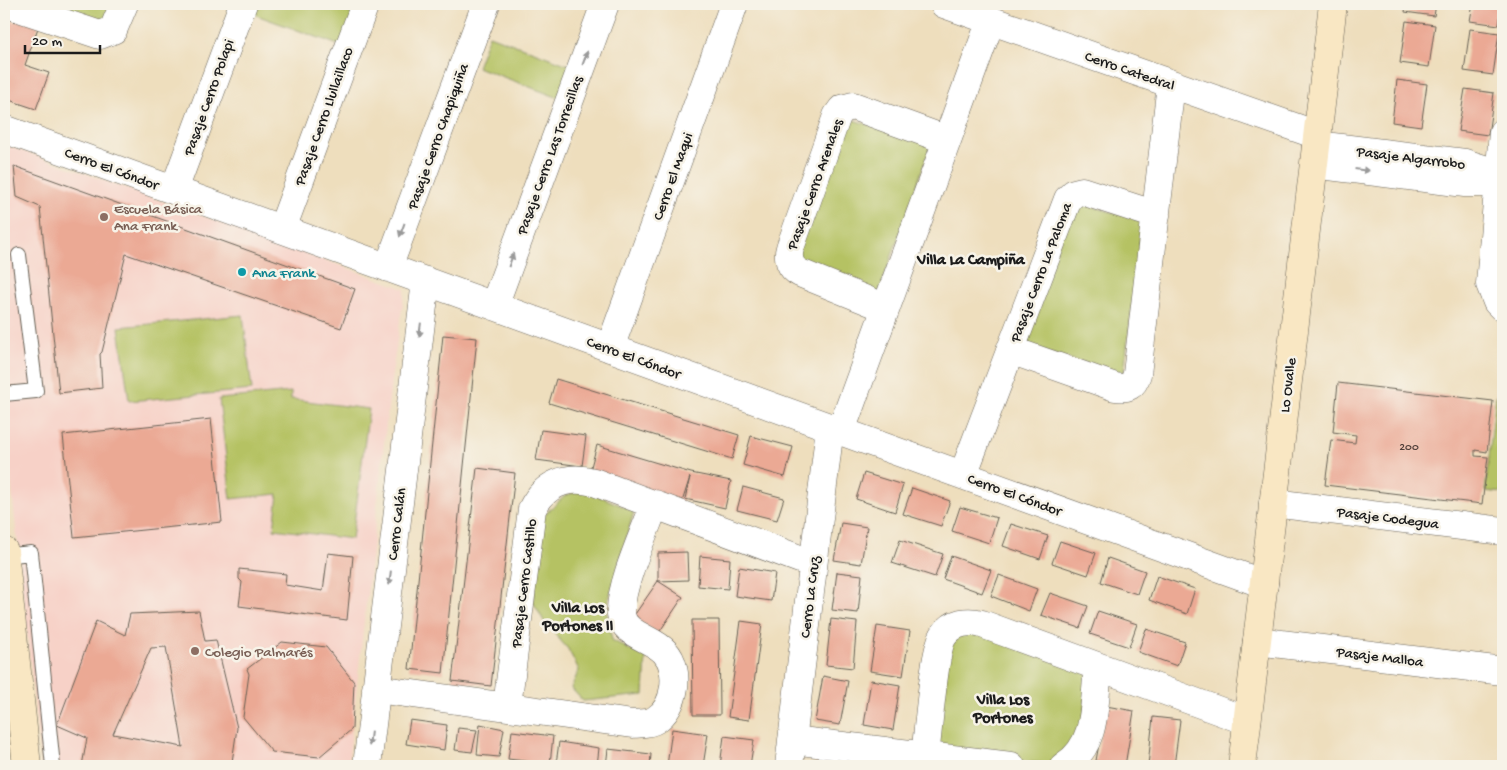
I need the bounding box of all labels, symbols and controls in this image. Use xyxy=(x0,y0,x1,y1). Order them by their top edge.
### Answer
scale bar xyxy=(25,22,100,54)
text: 20 m xyxy=(32,33,62,51)
street label: Pasaje Cerro Polapi xyxy=(180,37,239,159)
street label: Pasaje Cerro Llullaillaco xyxy=(291,45,358,189)
street label: Cerro Catedral xyxy=(1082,48,1177,96)
one-way arrow xyxy=(582,51,589,66)
street label: Pasaje Cerro Chapiquiña xyxy=(404,61,474,213)
street label: Pasaje Cerro Las Torrecillas xyxy=(513,73,588,238)
street label: Pasaje Cerro Arenales xyxy=(784,116,848,253)
street label: Cerro El Maqui xyxy=(650,130,698,223)
street label: Pasaje Algarrobo xyxy=(1354,143,1466,175)
street label: Cerro El Cóndor xyxy=(62,144,162,196)
one-way arrow xyxy=(1354,166,1370,174)
street label: Pasaje Cerro La Paloma xyxy=(1007,200,1077,346)
place label: Escuela Básica Ana Frank xyxy=(114,201,203,236)
marker: Escuela Básica Ana Frank xyxy=(98,211,110,223)
one-way arrow xyxy=(398,223,406,238)
one-way arrow xyxy=(507,252,515,267)
district label: Villa La Campiña xyxy=(916,252,1026,271)
place label: Ana Frank xyxy=(252,265,316,283)
marker: Ana Frank xyxy=(236,266,248,278)
one-way arrow xyxy=(416,322,424,338)
street label: Cerro El Cóndor xyxy=(584,333,684,385)
street label: Lo Ovalle xyxy=(1277,357,1301,414)
house number: 200 xyxy=(1399,441,1419,455)
street label: Cerro El Cóndor xyxy=(965,470,1065,522)
street label: Cerro Calán xyxy=(385,487,411,562)
street label: Pasaje Codegua xyxy=(1335,504,1440,534)
street label: Pasaje Cerro Castillo xyxy=(508,518,542,650)
street label: Cerro La Cruz xyxy=(797,555,825,639)
one-way arrow xyxy=(386,570,394,586)
district label: Villa Los Portones II xyxy=(542,600,614,637)
place label: Colegio Palmarés xyxy=(205,644,313,662)
street label: Pasaje Malloa xyxy=(1334,644,1425,672)
marker: Colegio Palmarés xyxy=(189,645,201,657)
district label: Villa Los Portones xyxy=(972,692,1034,729)
one-way arrow xyxy=(366,732,374,748)

